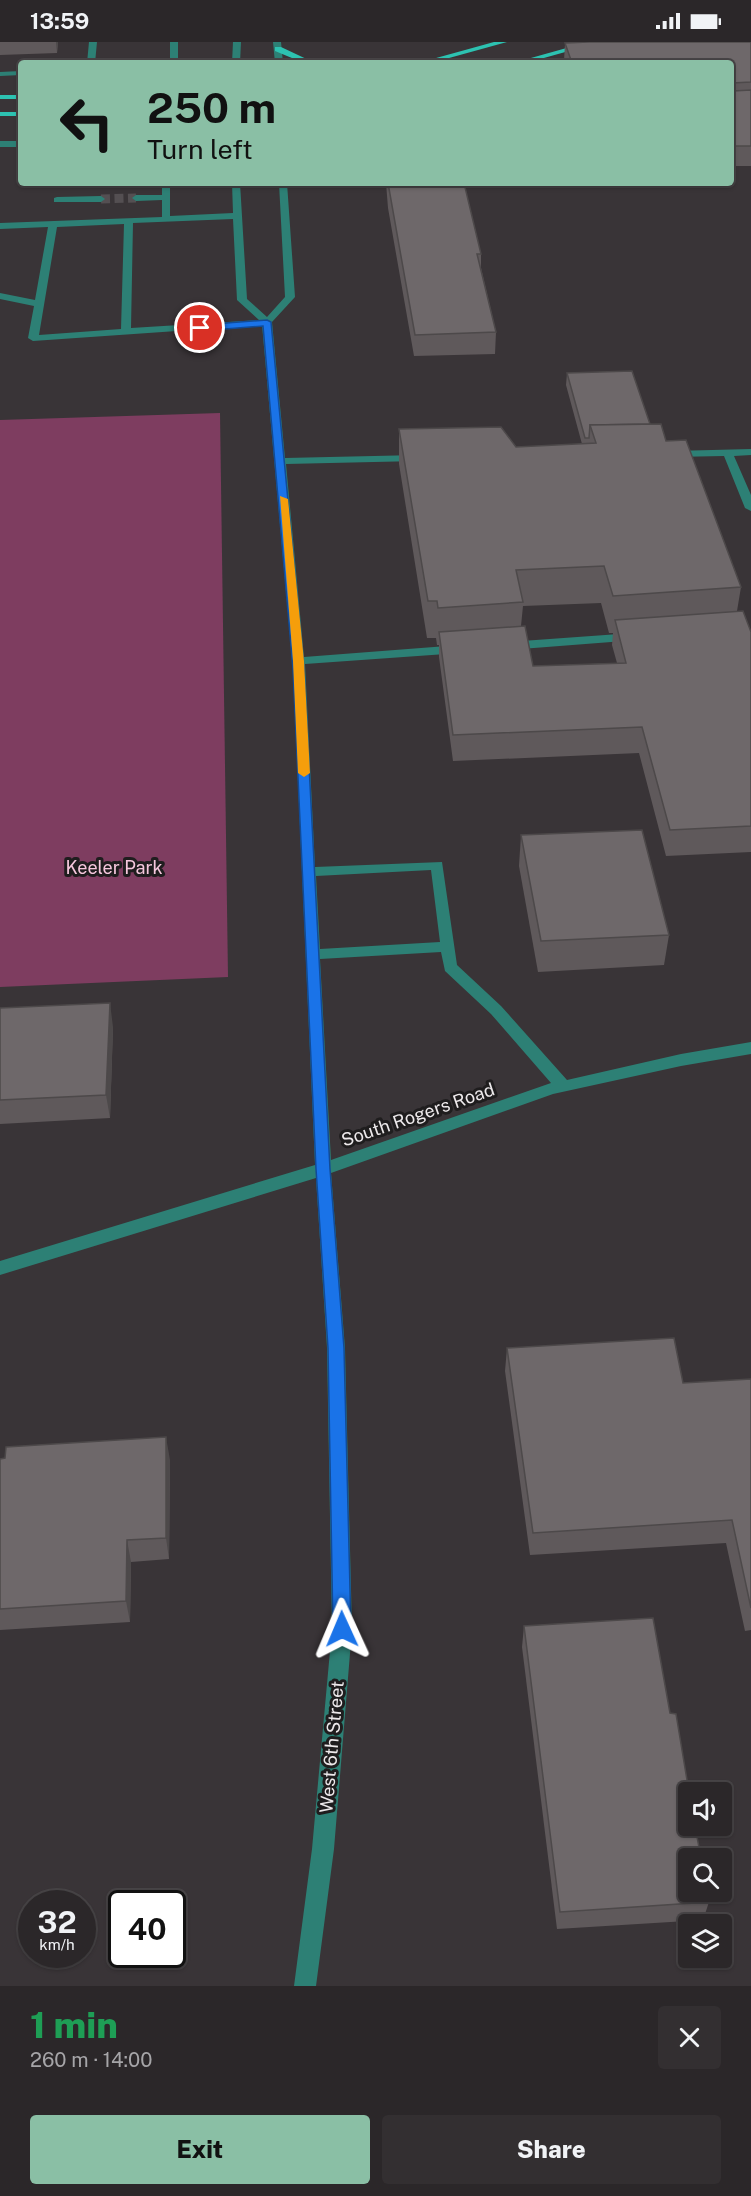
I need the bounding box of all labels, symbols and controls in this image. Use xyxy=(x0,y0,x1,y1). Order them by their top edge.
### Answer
text: 13:59 xyxy=(30,8,89,34)
text: 250 m xyxy=(147,83,276,132)
icon: left xyxy=(48,84,126,162)
text: Turn left xyxy=(147,133,253,165)
pin xyxy=(174,302,225,353)
icon: arrive xyxy=(183,311,216,344)
park label: Keeler Park xyxy=(65,857,163,878)
street label: South Rogers Road xyxy=(339,1078,497,1151)
position arrow xyxy=(310,1597,374,1661)
street label: West 6th Street xyxy=(315,1680,348,1814)
map controls xyxy=(678,1782,732,1968)
button: sound xyxy=(678,1782,732,1836)
button: search xyxy=(678,1848,732,1902)
speed limit sign: 40 xyxy=(108,1890,186,1968)
text: 32 xyxy=(37,1904,77,1940)
button: layers xyxy=(678,1914,732,1968)
text: km/h xyxy=(39,1936,75,1953)
text: 1 min xyxy=(30,2004,118,2046)
button: close xyxy=(658,2006,721,2069)
text: 260 m · 14:00 xyxy=(30,2048,152,2072)
button: Exit xyxy=(30,2115,370,2184)
button: Share xyxy=(382,2115,721,2184)

